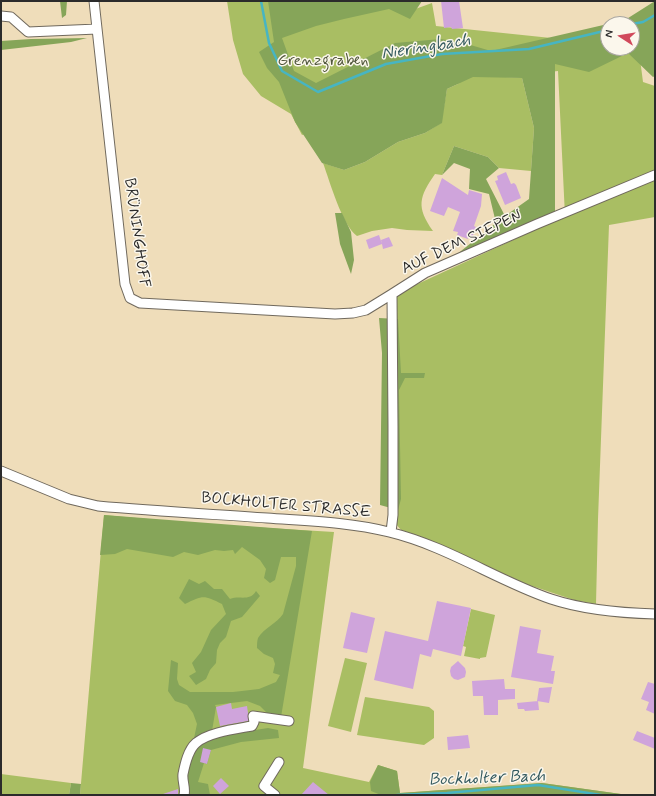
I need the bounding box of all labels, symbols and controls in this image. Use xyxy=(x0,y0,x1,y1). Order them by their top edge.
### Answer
north arrow xyxy=(600,16,640,56)
text: N xyxy=(602,29,617,39)
water label: Nieringbach xyxy=(380,31,472,65)
park label: Grenzgraben xyxy=(277,52,369,72)
street label: BRÜNINGHOFF xyxy=(119,177,153,289)
street label: AUF DEM SIEPEN xyxy=(399,207,525,279)
street label: BOCKHOLTER STRASSE xyxy=(200,489,372,523)
water label: Bockholter Bach xyxy=(428,767,546,791)

